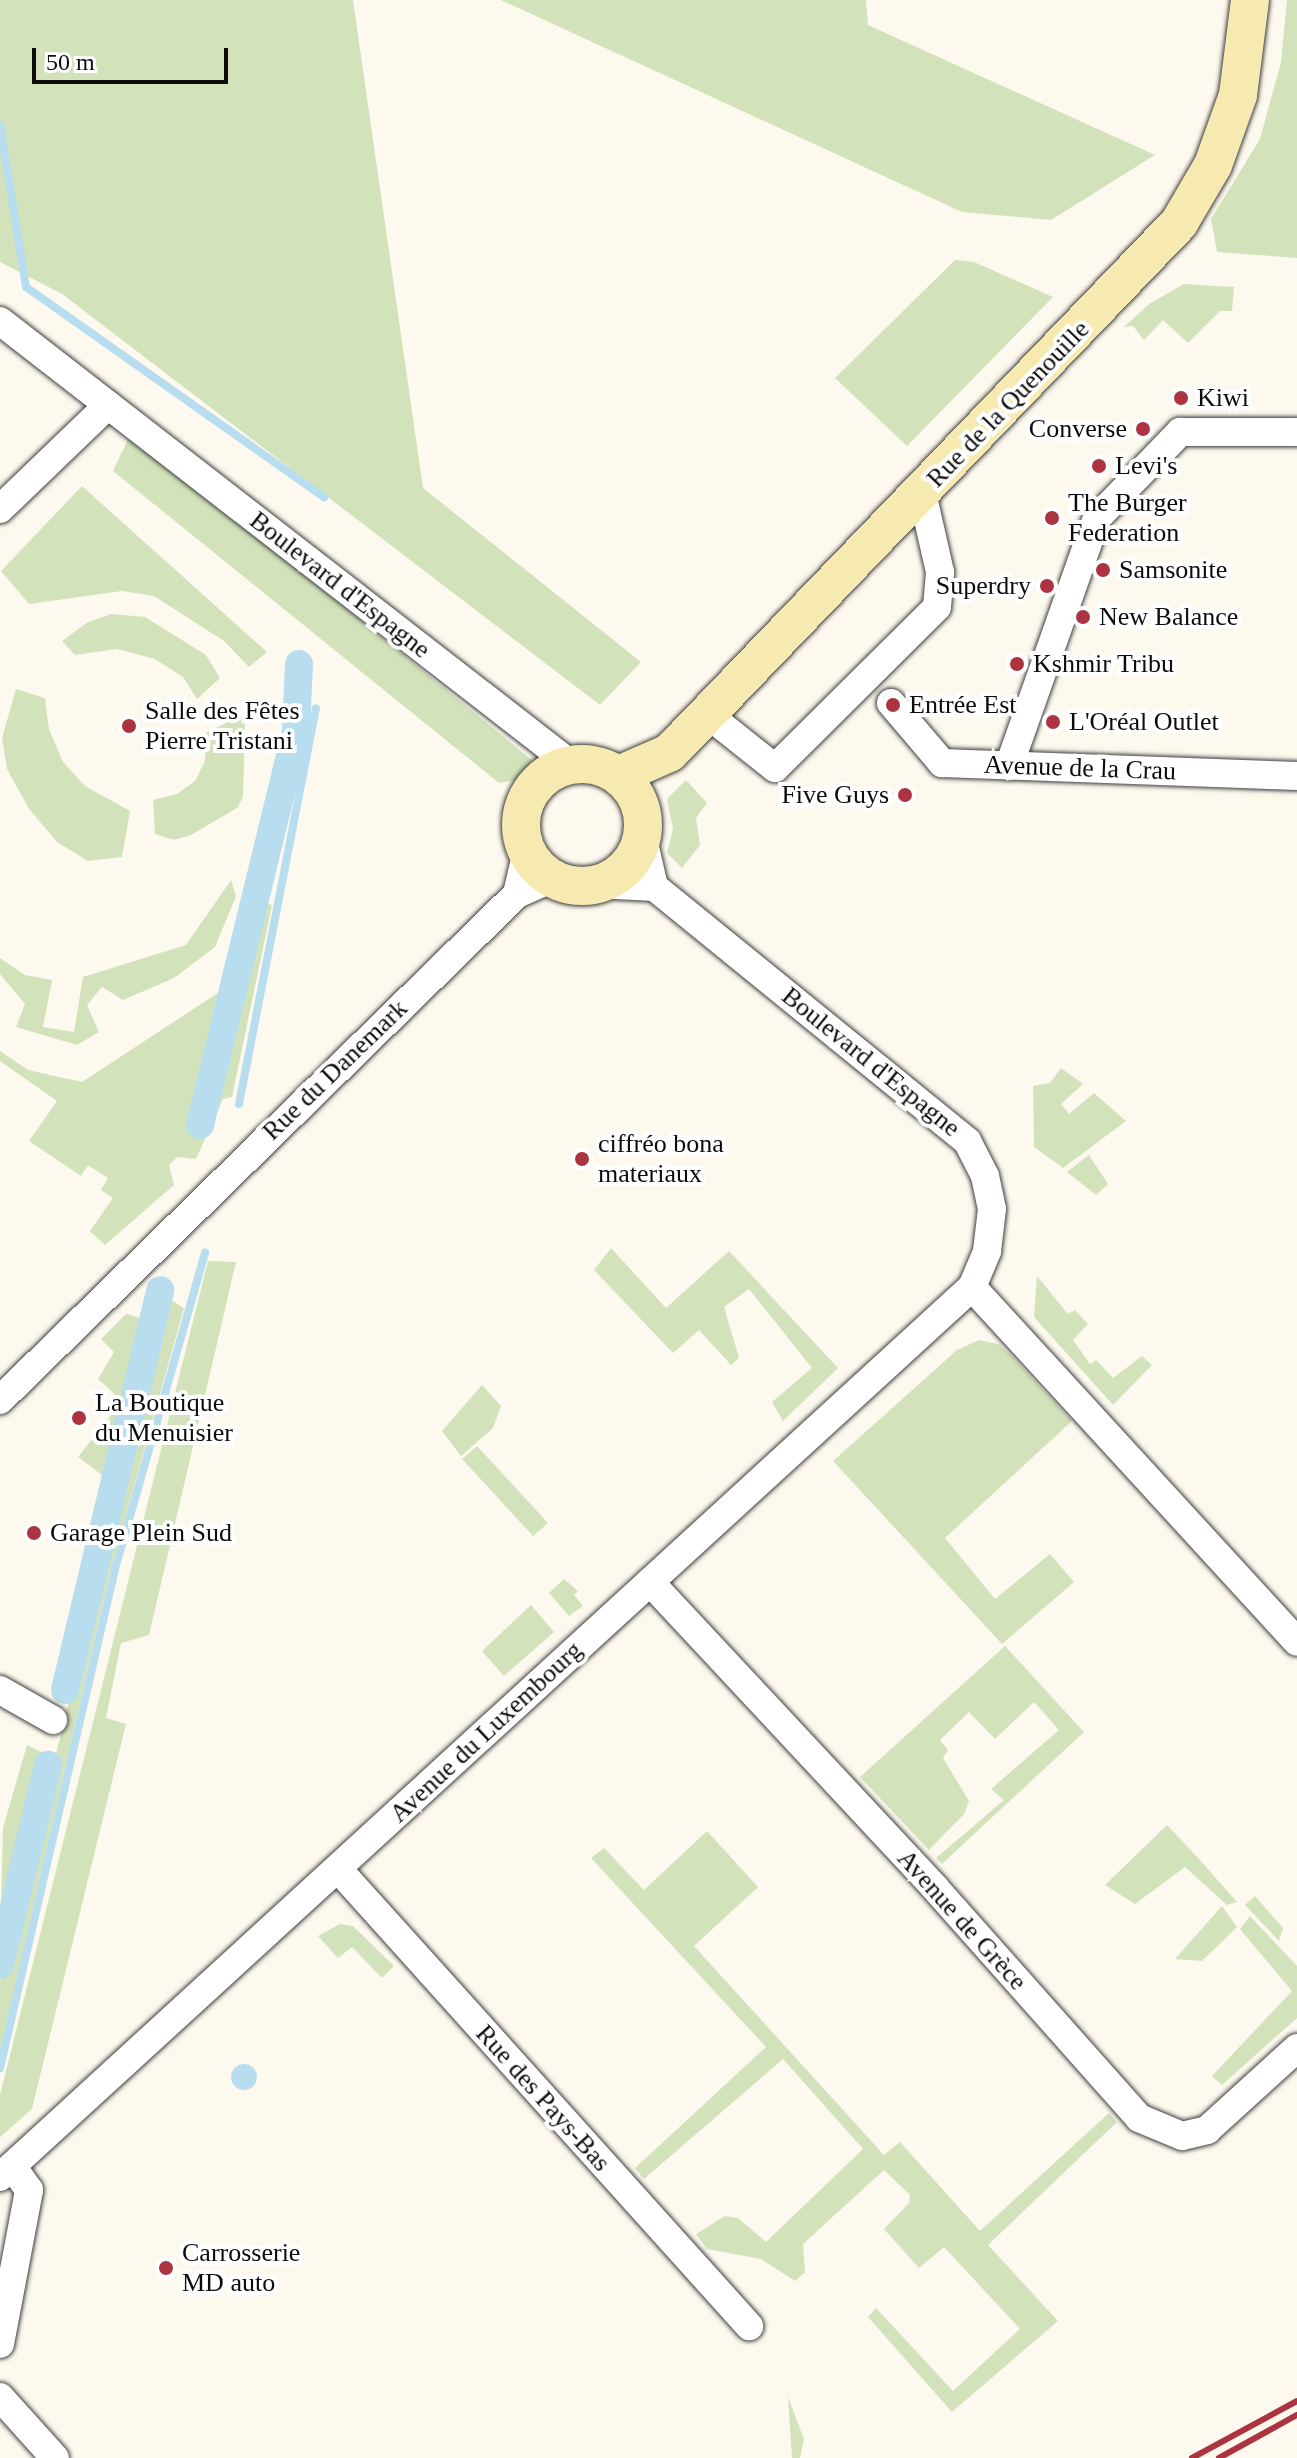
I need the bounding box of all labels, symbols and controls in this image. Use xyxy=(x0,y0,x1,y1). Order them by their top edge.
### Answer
scale bar xyxy=(36,32,232,82)
text: 50 m xyxy=(46,49,95,75)
street label: Rue de la Quenouille xyxy=(920,314,1096,494)
place label: Kiwi xyxy=(1197,382,1249,414)
marker: Kiwi xyxy=(1172,389,1190,407)
place label: Converse xyxy=(1029,413,1127,445)
marker: Converse xyxy=(1134,420,1152,438)
place label: Levi's xyxy=(1115,450,1177,482)
marker: Levi's xyxy=(1090,457,1108,475)
place label: The Burger Federation xyxy=(1068,487,1187,548)
street label: Boulevard d'Espagne xyxy=(243,505,437,665)
marker: The Burger Federation xyxy=(1043,509,1061,527)
place label: Samsonite xyxy=(1119,554,1227,586)
marker: Samsonite xyxy=(1094,561,1112,579)
place label: Superdry xyxy=(936,570,1031,602)
marker: Superdry xyxy=(1038,577,1056,595)
place label: New Balance xyxy=(1099,601,1238,633)
marker: New Balance xyxy=(1074,608,1092,626)
place label: Kshmir Tribu xyxy=(1033,648,1174,680)
marker: Kshmir Tribu xyxy=(1008,655,1026,673)
place label: Entrée Est xyxy=(909,689,1017,721)
place label: Salle des Fêtes Pierre Tristani xyxy=(145,695,300,756)
marker: Entrée Est xyxy=(884,696,902,714)
place label: L'Oréal Outlet xyxy=(1069,706,1219,738)
marker: L'Oréal Outlet xyxy=(1044,713,1062,731)
marker: Salle des Fêtes Pierre Tristani xyxy=(120,717,138,735)
street label: Avenue de la Crau xyxy=(983,749,1177,787)
place label: Five Guys xyxy=(781,779,889,811)
marker: Five Guys xyxy=(896,786,914,804)
street label: Boulevard d'Espagne xyxy=(775,980,967,1144)
street label: Rue du Danemark xyxy=(256,993,414,1147)
place label: ciffréo bona materiaux xyxy=(598,1128,724,1190)
marker: ciffréo bona materiaux xyxy=(573,1150,591,1168)
place label: La Boutique du Menuisier xyxy=(95,1387,233,1448)
marker: La Boutique du Menuisier xyxy=(70,1409,88,1427)
place label: Garage Plein Sud xyxy=(50,1517,232,1549)
marker: Garage Plein Sud xyxy=(25,1524,43,1542)
street label: Avenue du Luxembourg xyxy=(383,1635,589,1829)
street label: Avenue de Grèce xyxy=(891,1843,1033,1997)
street label: Rue des Pays-Bas xyxy=(469,2018,617,2178)
place label: Carrosserie MD auto xyxy=(182,2237,300,2298)
marker: Carrosserie MD auto xyxy=(157,2259,175,2277)

